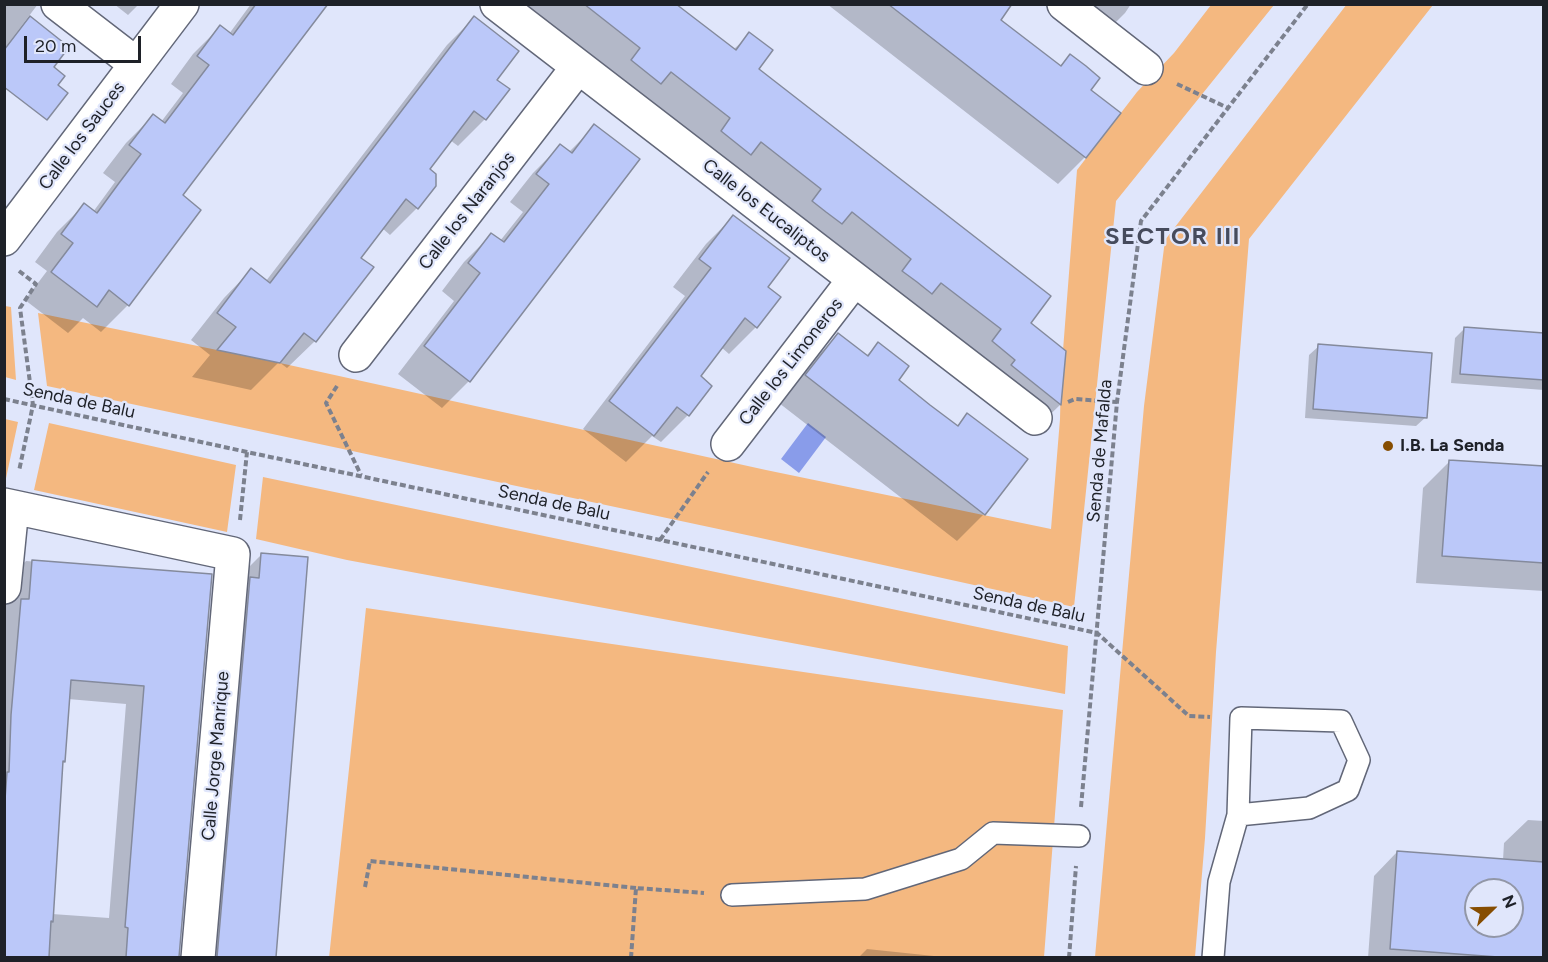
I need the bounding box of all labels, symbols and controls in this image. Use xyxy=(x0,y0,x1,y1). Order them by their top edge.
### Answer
scale bar xyxy=(27,24,144,62)
text: 20 m xyxy=(35,35,76,57)
street label: Calle los Sauces xyxy=(34,78,130,194)
street label: Calle los Naranjos xyxy=(414,148,520,274)
street label: Calle los Eucaliptos xyxy=(698,155,834,267)
district label: SECTOR III xyxy=(1105,223,1241,251)
street label: Calle los Limoneros xyxy=(735,294,847,430)
street label: Senda de Mafalda xyxy=(1083,378,1117,524)
street label: Senda de Balu xyxy=(21,379,137,423)
place label: I.B. La Senda xyxy=(1400,435,1504,457)
marker: I.B. La Senda xyxy=(1381,439,1395,453)
street label: Senda de Balu xyxy=(496,481,612,525)
street label: Senda de Balu xyxy=(971,583,1087,627)
street label: Calle Jorge Manrique xyxy=(198,670,234,842)
north arrow xyxy=(1464,878,1524,938)
text: N xyxy=(1498,892,1520,911)

